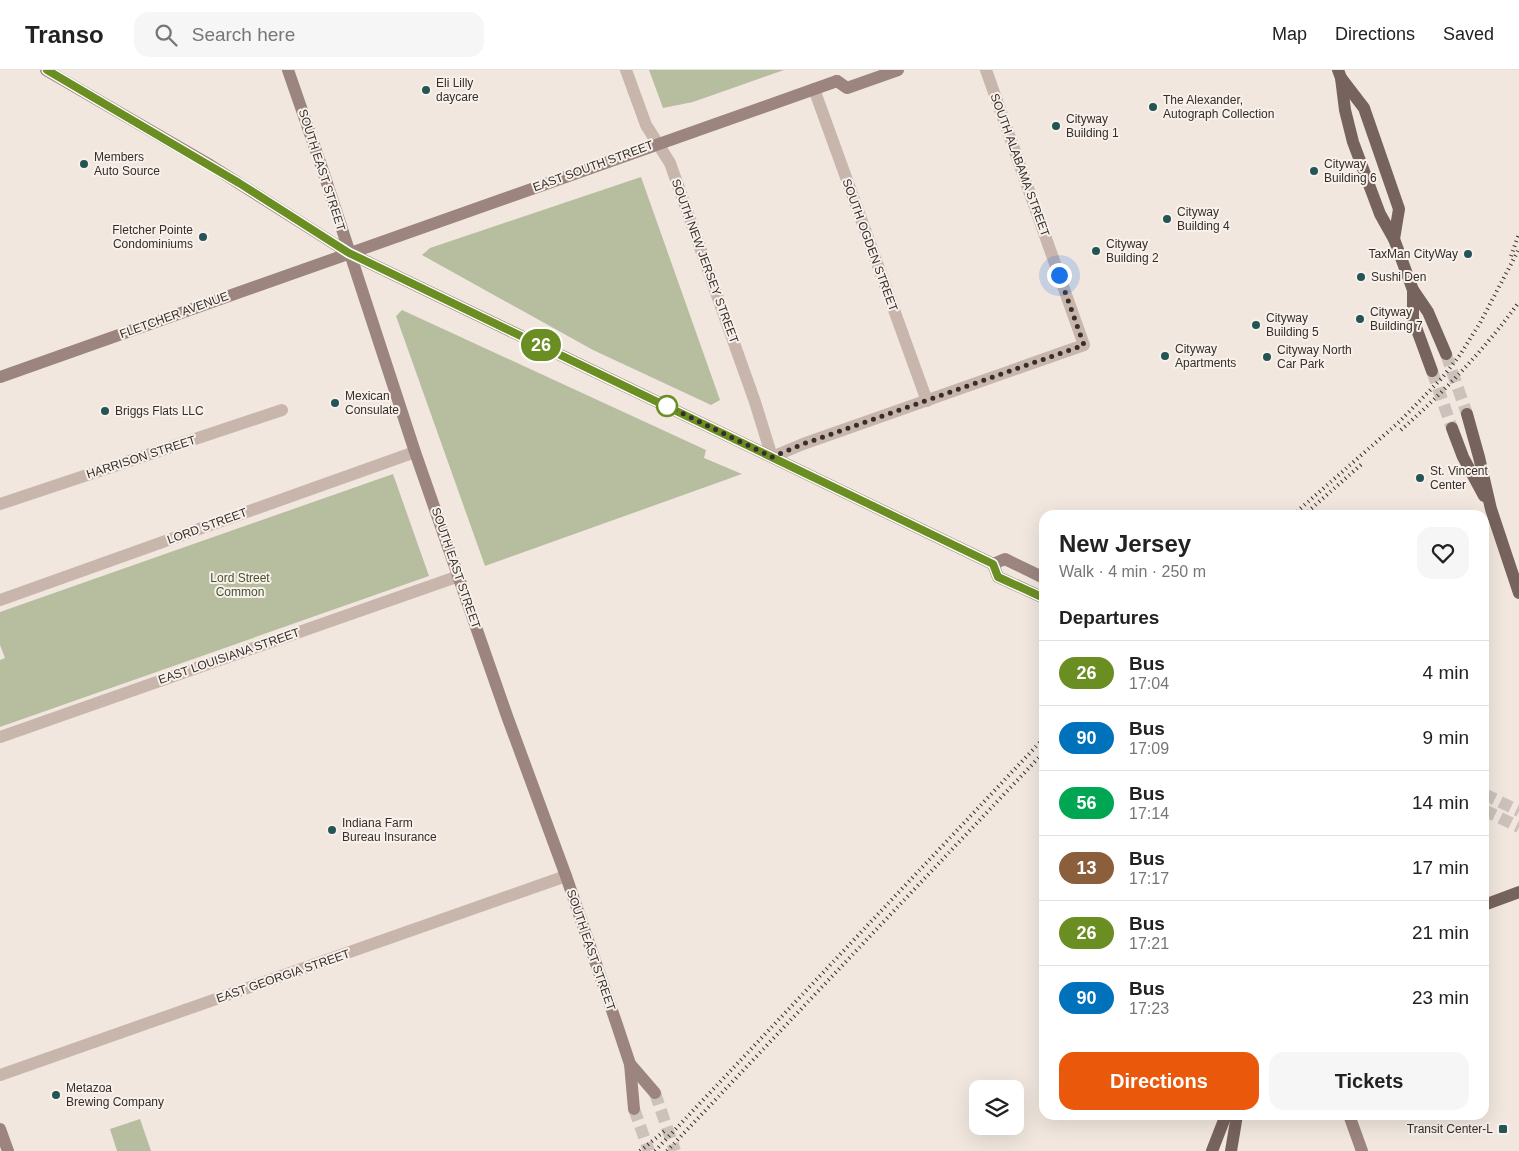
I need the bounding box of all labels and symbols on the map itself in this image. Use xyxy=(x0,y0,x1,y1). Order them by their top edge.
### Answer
place label: Eli Lilly daycare xyxy=(436,76,479,104)
marker: Eli Lilly daycare xyxy=(420,84,432,96)
street label: SOUTH ALABAMA STREET xyxy=(988,91,1053,239)
place label: The Alexander, Autograph Collection xyxy=(1163,93,1274,121)
marker: The Alexander, Autograph Collection xyxy=(1147,101,1159,113)
street label: SOUTH EAST STREET xyxy=(296,107,349,233)
place label: Cityway Building 1 xyxy=(1066,112,1119,140)
marker: Cityway Building 1 xyxy=(1050,120,1062,132)
street label: EAST SOUTH STREET xyxy=(531,137,656,194)
place label: Members Auto Source xyxy=(94,150,160,178)
place label: Cityway Building 6 xyxy=(1324,157,1377,185)
marker: Members Auto Source xyxy=(78,158,90,170)
marker: Cityway Building 6 xyxy=(1308,165,1320,177)
street label: SOUTH NEW JERSEY STREET xyxy=(669,177,742,346)
street label: SOUTH OGDEN STREET xyxy=(839,177,901,314)
place label: Cityway Building 4 xyxy=(1177,205,1230,233)
marker: Cityway Building 4 xyxy=(1161,213,1173,225)
place label: Fletcher Pointe Condominiums xyxy=(112,223,193,251)
marker: Fletcher Pointe Condominiums xyxy=(197,231,209,243)
place label: Cityway Building 2 xyxy=(1106,237,1159,265)
marker: Cityway Building 2 xyxy=(1090,245,1102,257)
place label: TaxMan CityWay xyxy=(1368,247,1458,261)
marker: TaxMan CityWay xyxy=(1462,248,1474,260)
your location xyxy=(1047,263,1072,288)
place label: Sushi Den xyxy=(1371,270,1426,284)
marker: Sushi Den xyxy=(1355,271,1367,283)
street label: FLETCHER AVENUE xyxy=(118,289,230,341)
place label: Cityway Building 7 xyxy=(1370,305,1423,333)
place label: Cityway Building 5 xyxy=(1266,311,1319,339)
marker: Cityway Building 7 xyxy=(1354,313,1366,325)
marker: Cityway Building 5 xyxy=(1250,319,1262,331)
line badge: 26 xyxy=(518,329,564,361)
place label: Cityway Apartments xyxy=(1175,342,1236,370)
place label: Cityway North Car Park xyxy=(1277,343,1352,371)
marker: Cityway Apartments xyxy=(1159,350,1171,362)
marker: Cityway North Car Park xyxy=(1261,351,1273,363)
place label: Mexican Consulate xyxy=(345,389,399,417)
unlabelled marker xyxy=(656,395,678,417)
marker: Mexican Consulate xyxy=(329,397,341,409)
place label: Briggs Flats LLC xyxy=(115,404,204,418)
marker: Briggs Flats LLC xyxy=(99,405,111,417)
street label: HARRISON STREET xyxy=(85,433,198,481)
place label: St. Vincent Center xyxy=(1430,464,1488,492)
marker: St. Vincent Center xyxy=(1414,472,1426,484)
street label: LORD STREET xyxy=(165,505,249,547)
street label: SOUTH EAST STREET xyxy=(429,506,484,631)
park label: Lord Street Common xyxy=(210,571,270,599)
street label: EAST LOUISIANA STREET xyxy=(157,625,302,687)
place label: Indiana Farm Bureau Insurance xyxy=(342,816,437,844)
marker: Indiana Farm Bureau Insurance xyxy=(326,824,338,836)
street label: SOUTH EAST STREET xyxy=(564,888,619,1013)
street label: EAST GEORGIA STREET xyxy=(214,946,352,1005)
place label: Metazoa Brewing Company xyxy=(66,1081,164,1109)
marker: Metazoa Brewing Company xyxy=(50,1089,62,1101)
place label: Transit Center-L xyxy=(1407,1122,1493,1136)
marker: Transit Center-L xyxy=(1497,1123,1509,1135)

